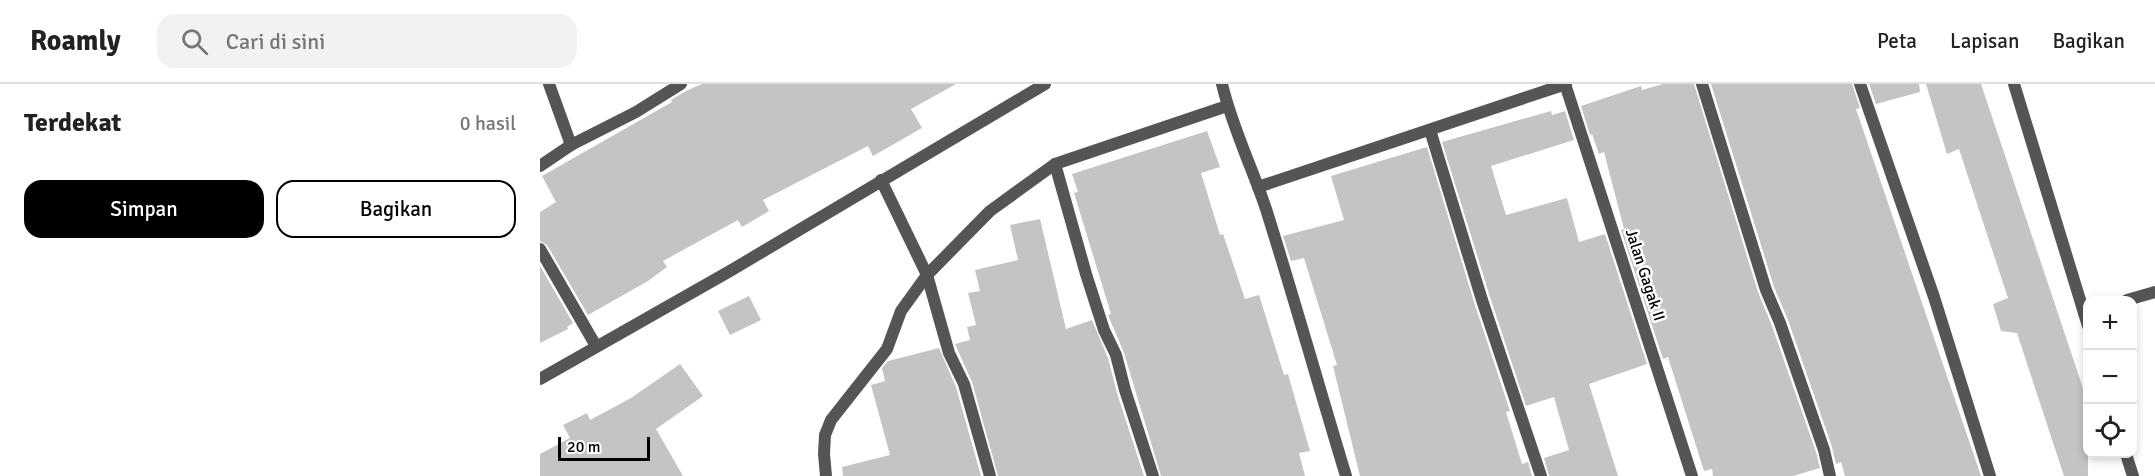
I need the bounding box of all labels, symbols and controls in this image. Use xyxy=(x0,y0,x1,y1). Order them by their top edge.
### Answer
search box xyxy=(157,14,577,68)
text: Roamly xyxy=(30,24,121,58)
icon: search xyxy=(178,25,211,58)
text: Cari di sini xyxy=(226,28,325,55)
text: Peta xyxy=(1877,28,1917,54)
text: Lapisan xyxy=(1950,28,2019,54)
text: Bagikan xyxy=(2052,28,2125,54)
text: Terdekat xyxy=(24,107,121,139)
text: 0 hasil xyxy=(460,111,516,136)
button: Simpan xyxy=(24,180,264,238)
button: Bagikan xyxy=(276,180,516,238)
street label: Jalan Gagak II xyxy=(1621,226,1669,324)
map controls xyxy=(2083,296,2137,458)
button: + xyxy=(2083,296,2137,350)
button: − xyxy=(2083,350,2137,404)
button: locate xyxy=(2083,404,2137,458)
scale bar xyxy=(558,434,650,462)
text: 20 m xyxy=(567,437,601,457)

